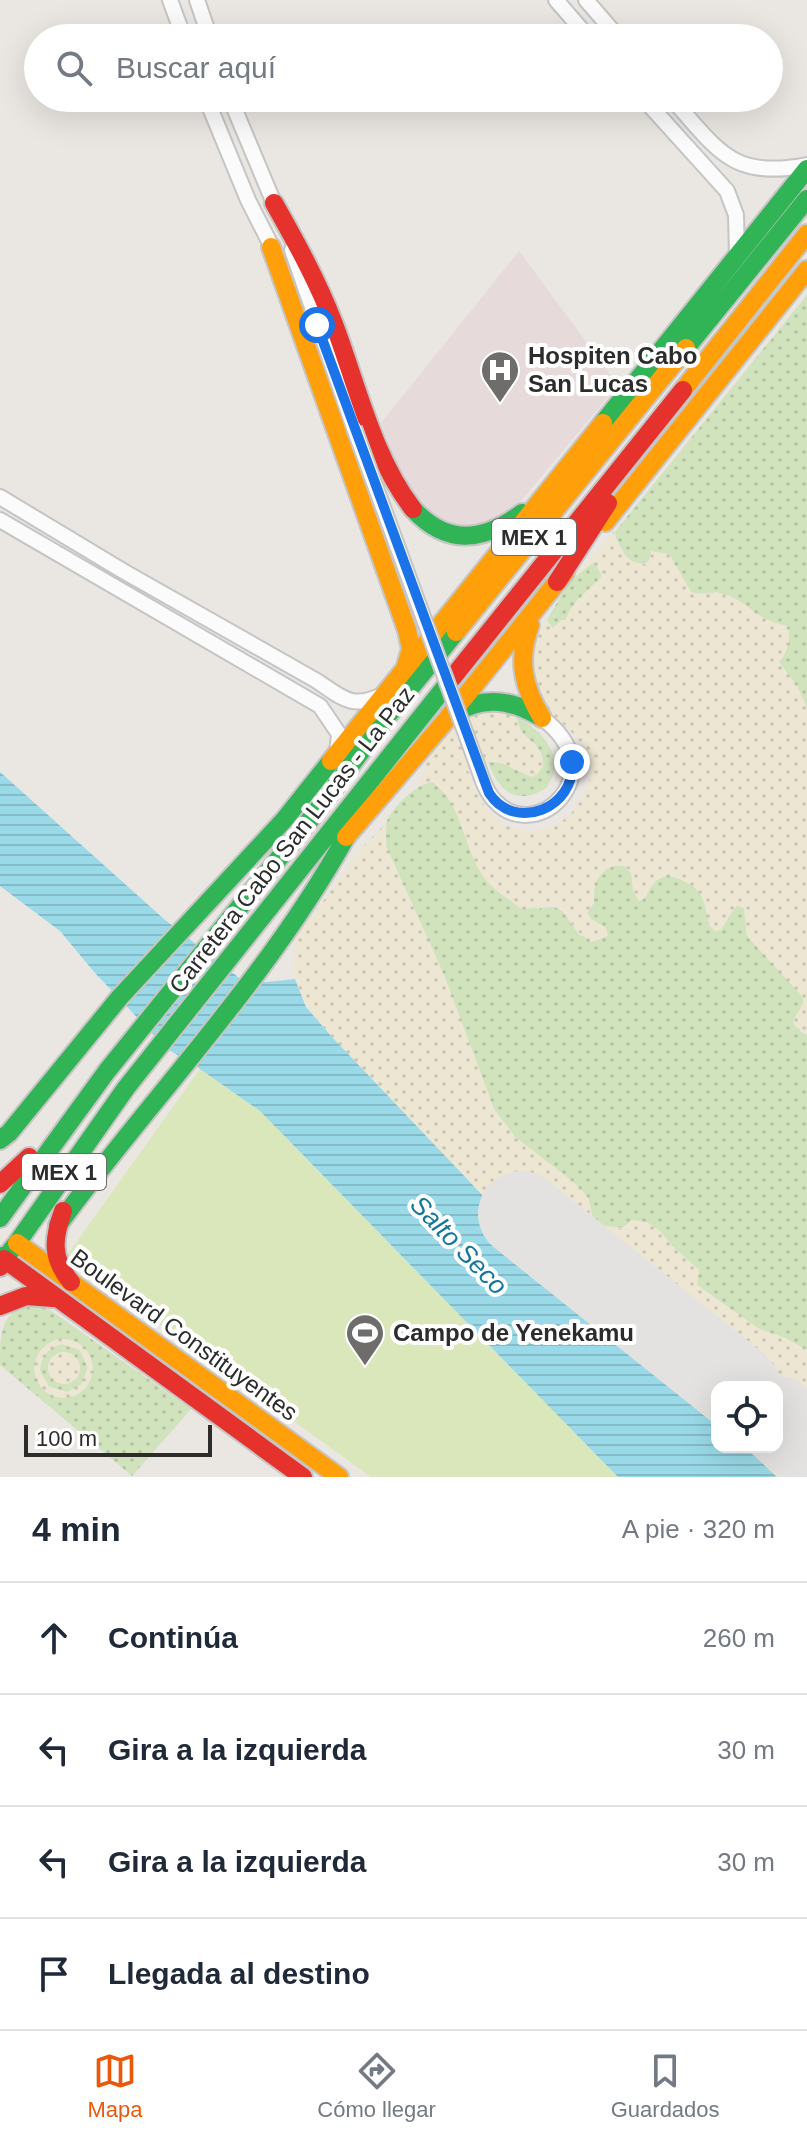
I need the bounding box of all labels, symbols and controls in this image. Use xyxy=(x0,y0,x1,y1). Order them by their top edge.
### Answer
search box xyxy=(24,24,783,112)
icon: search xyxy=(52,46,96,90)
text: Buscar aquí xyxy=(116,51,276,84)
route start xyxy=(299,307,335,343)
place label: Hospiten Cabo San Lucas xyxy=(528,342,697,397)
hospital icon: Hospiten Cabo San Lucas xyxy=(479,349,521,404)
road number: MEX 1 xyxy=(492,519,576,555)
street label: Carretera Cabo San Lucas - La Paz xyxy=(164,681,420,998)
route end xyxy=(554,744,590,780)
road number: MEX 1 xyxy=(22,1154,106,1190)
water label: Salto Seco xyxy=(405,1189,513,1301)
street label: Boulevard Constituyentes xyxy=(66,1243,303,1426)
sports icon: Campo de Yenekamu xyxy=(344,1312,386,1367)
place label: Campo de Yenekamu xyxy=(393,1319,634,1346)
map controls xyxy=(711,1381,783,1453)
button: locate xyxy=(711,1381,783,1453)
scale bar xyxy=(24,1421,212,1457)
text: 100 m xyxy=(36,1426,97,1451)
text: 4 min xyxy=(32,1510,121,1548)
text: A pie · 320 m xyxy=(622,1514,775,1544)
icon: ahead xyxy=(32,1616,76,1660)
text: Continúa xyxy=(108,1621,238,1654)
text: 260 m xyxy=(703,1623,775,1653)
icon: left xyxy=(32,1728,76,1772)
text: Gira a la izquierda xyxy=(108,1733,366,1766)
text: 30 m xyxy=(717,1735,775,1765)
icon: left xyxy=(32,1840,76,1884)
text: Gira a la izquierda xyxy=(108,1845,366,1878)
text: 30 m xyxy=(717,1847,775,1877)
icon: arrive xyxy=(32,1952,76,1996)
text: Llegada al destino xyxy=(108,1957,370,1990)
tab: Mapa xyxy=(87,2049,142,2123)
tab: Cómo llegar xyxy=(317,2049,436,2123)
tab: Guardados xyxy=(611,2049,720,2123)

